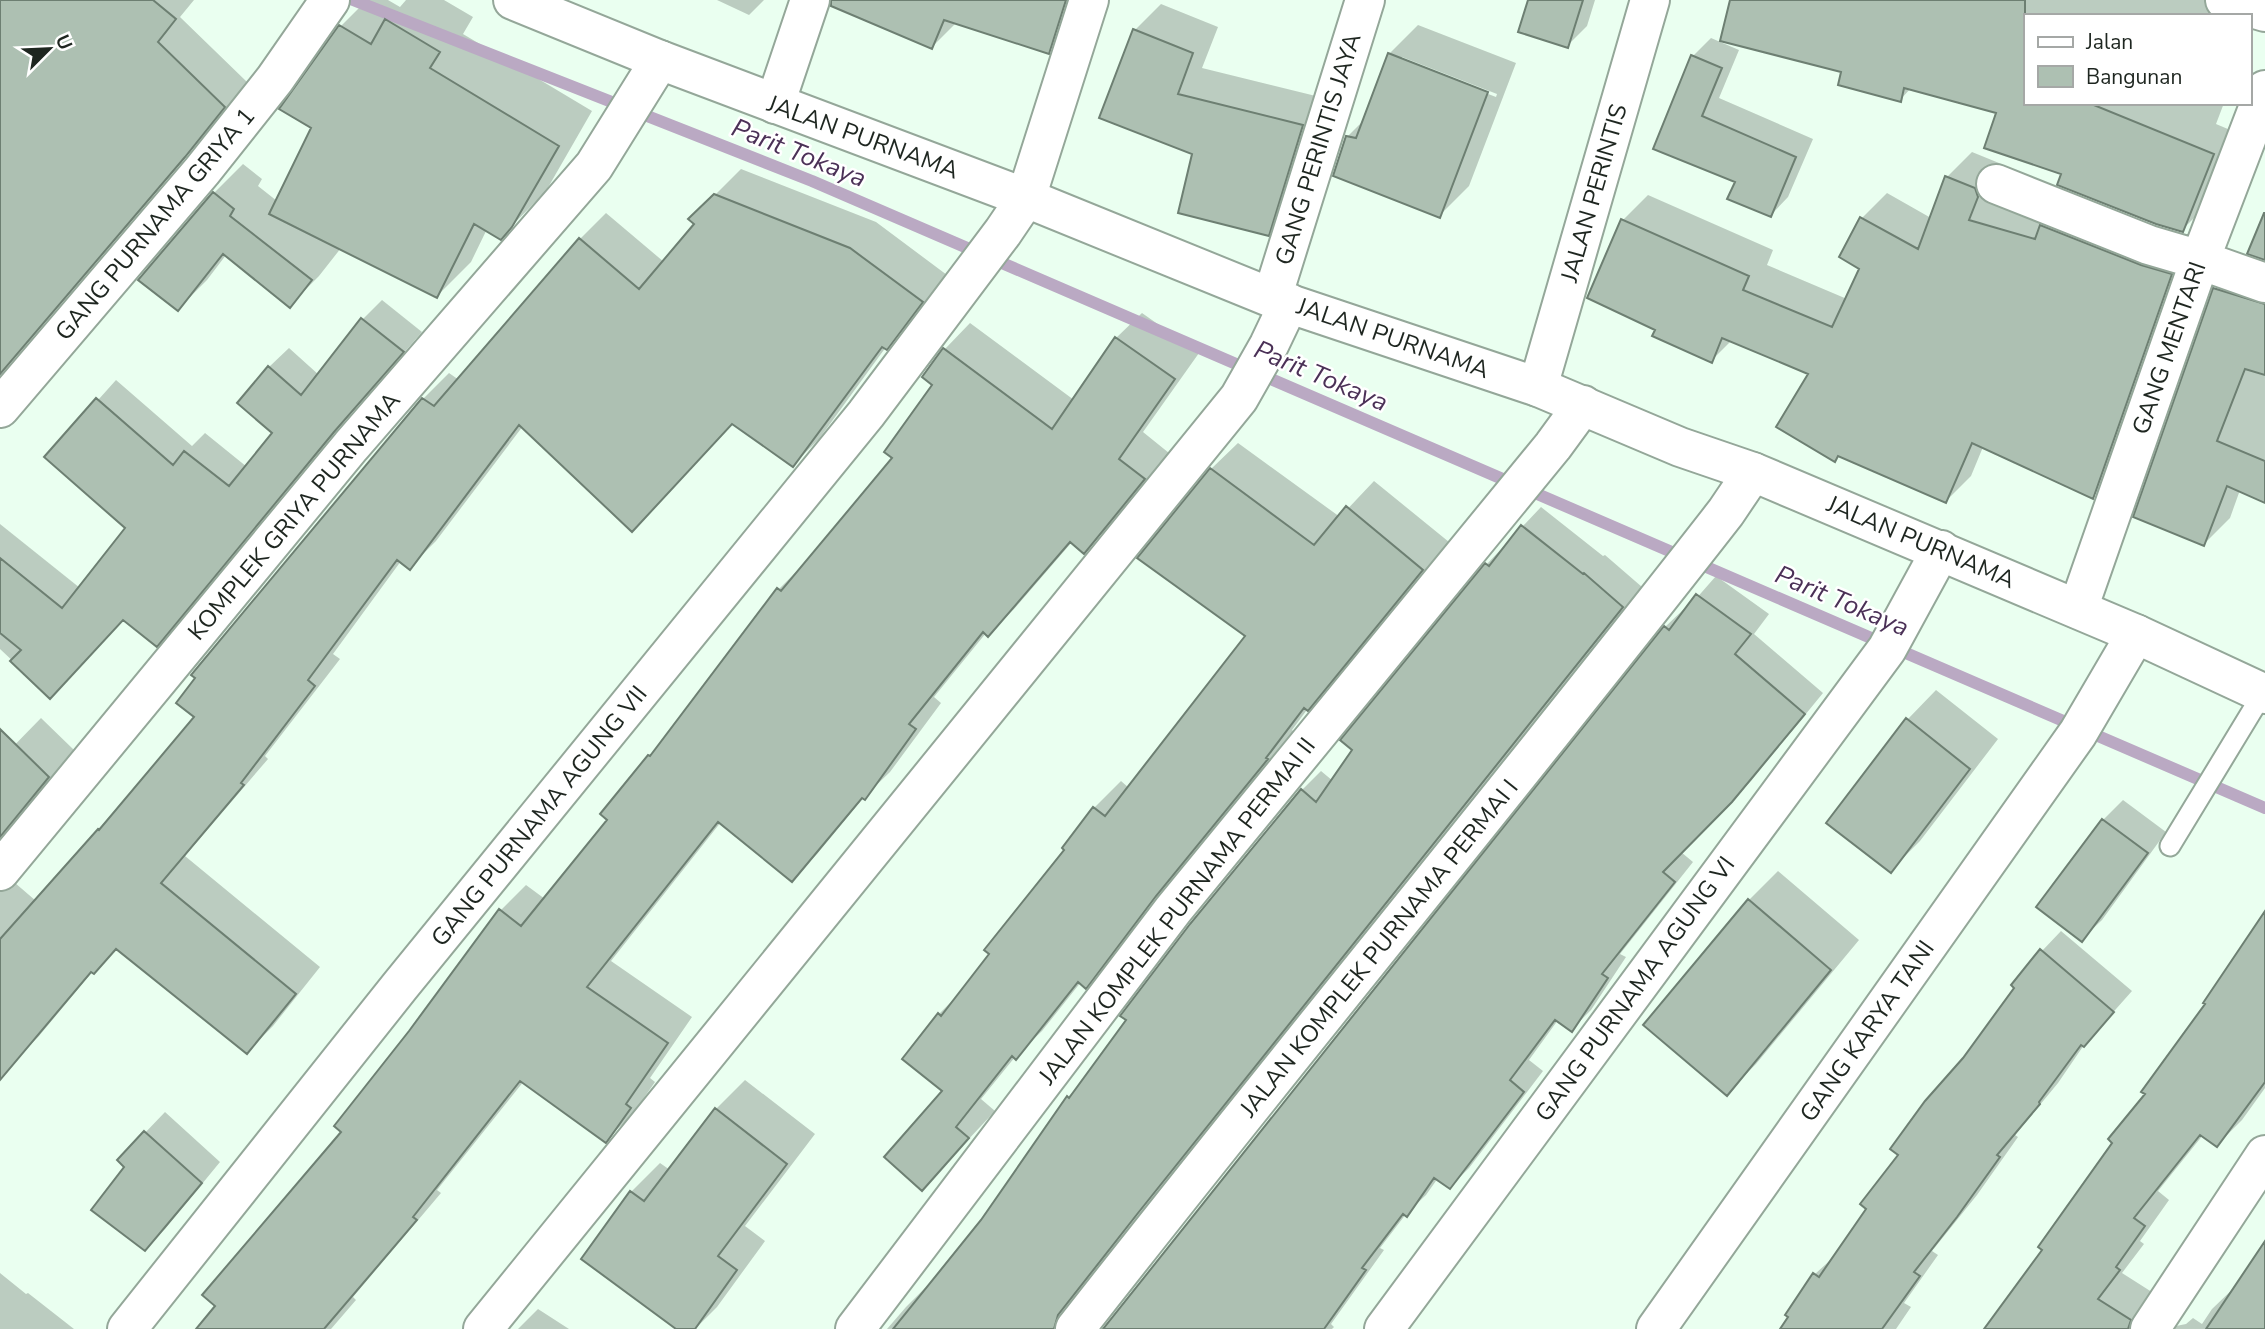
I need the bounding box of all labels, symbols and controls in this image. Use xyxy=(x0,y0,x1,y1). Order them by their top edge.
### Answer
north arrow xyxy=(14,14,84,84)
legend xyxy=(2024,14,2251,105)
text: Jalan xyxy=(2085,28,2133,56)
street label: GANG PERINTIS JAYA xyxy=(1267,29,1369,269)
text: U xyxy=(49,31,78,54)
text: Bangunan xyxy=(2086,63,2182,91)
street label: JALAN PURNAMA xyxy=(762,87,963,187)
street label: JALAN PERINTIS xyxy=(1553,100,1635,287)
street label: GANG PURNAMA GRIYA 1 xyxy=(48,101,262,347)
water label: Parit Tokaya xyxy=(726,110,872,196)
street label: GANG MENTARI xyxy=(2124,257,2214,439)
street label: JALAN PURNAMA xyxy=(1292,290,1494,386)
water label: Parit Tokaya xyxy=(1249,332,1393,420)
street label: KOMPLEK GRIYA PURNAMA xyxy=(181,385,408,647)
street label: JALAN PURNAMA xyxy=(1821,488,2020,596)
water label: Parit Tokaya xyxy=(1770,557,1914,645)
street label: GANG PURNAMA AGUNG VII xyxy=(424,679,654,953)
street label: JALAN KOMPLEK PURNAMA PERMAI II xyxy=(1031,731,1323,1092)
street label: JALAN KOMPLEK PURNAMA PERMAI I xyxy=(1232,773,1525,1124)
street label: GANG PURNAMA AGUNG VI xyxy=(1528,850,1742,1128)
street label: GANG KARYA TANI xyxy=(1792,934,1942,1128)

